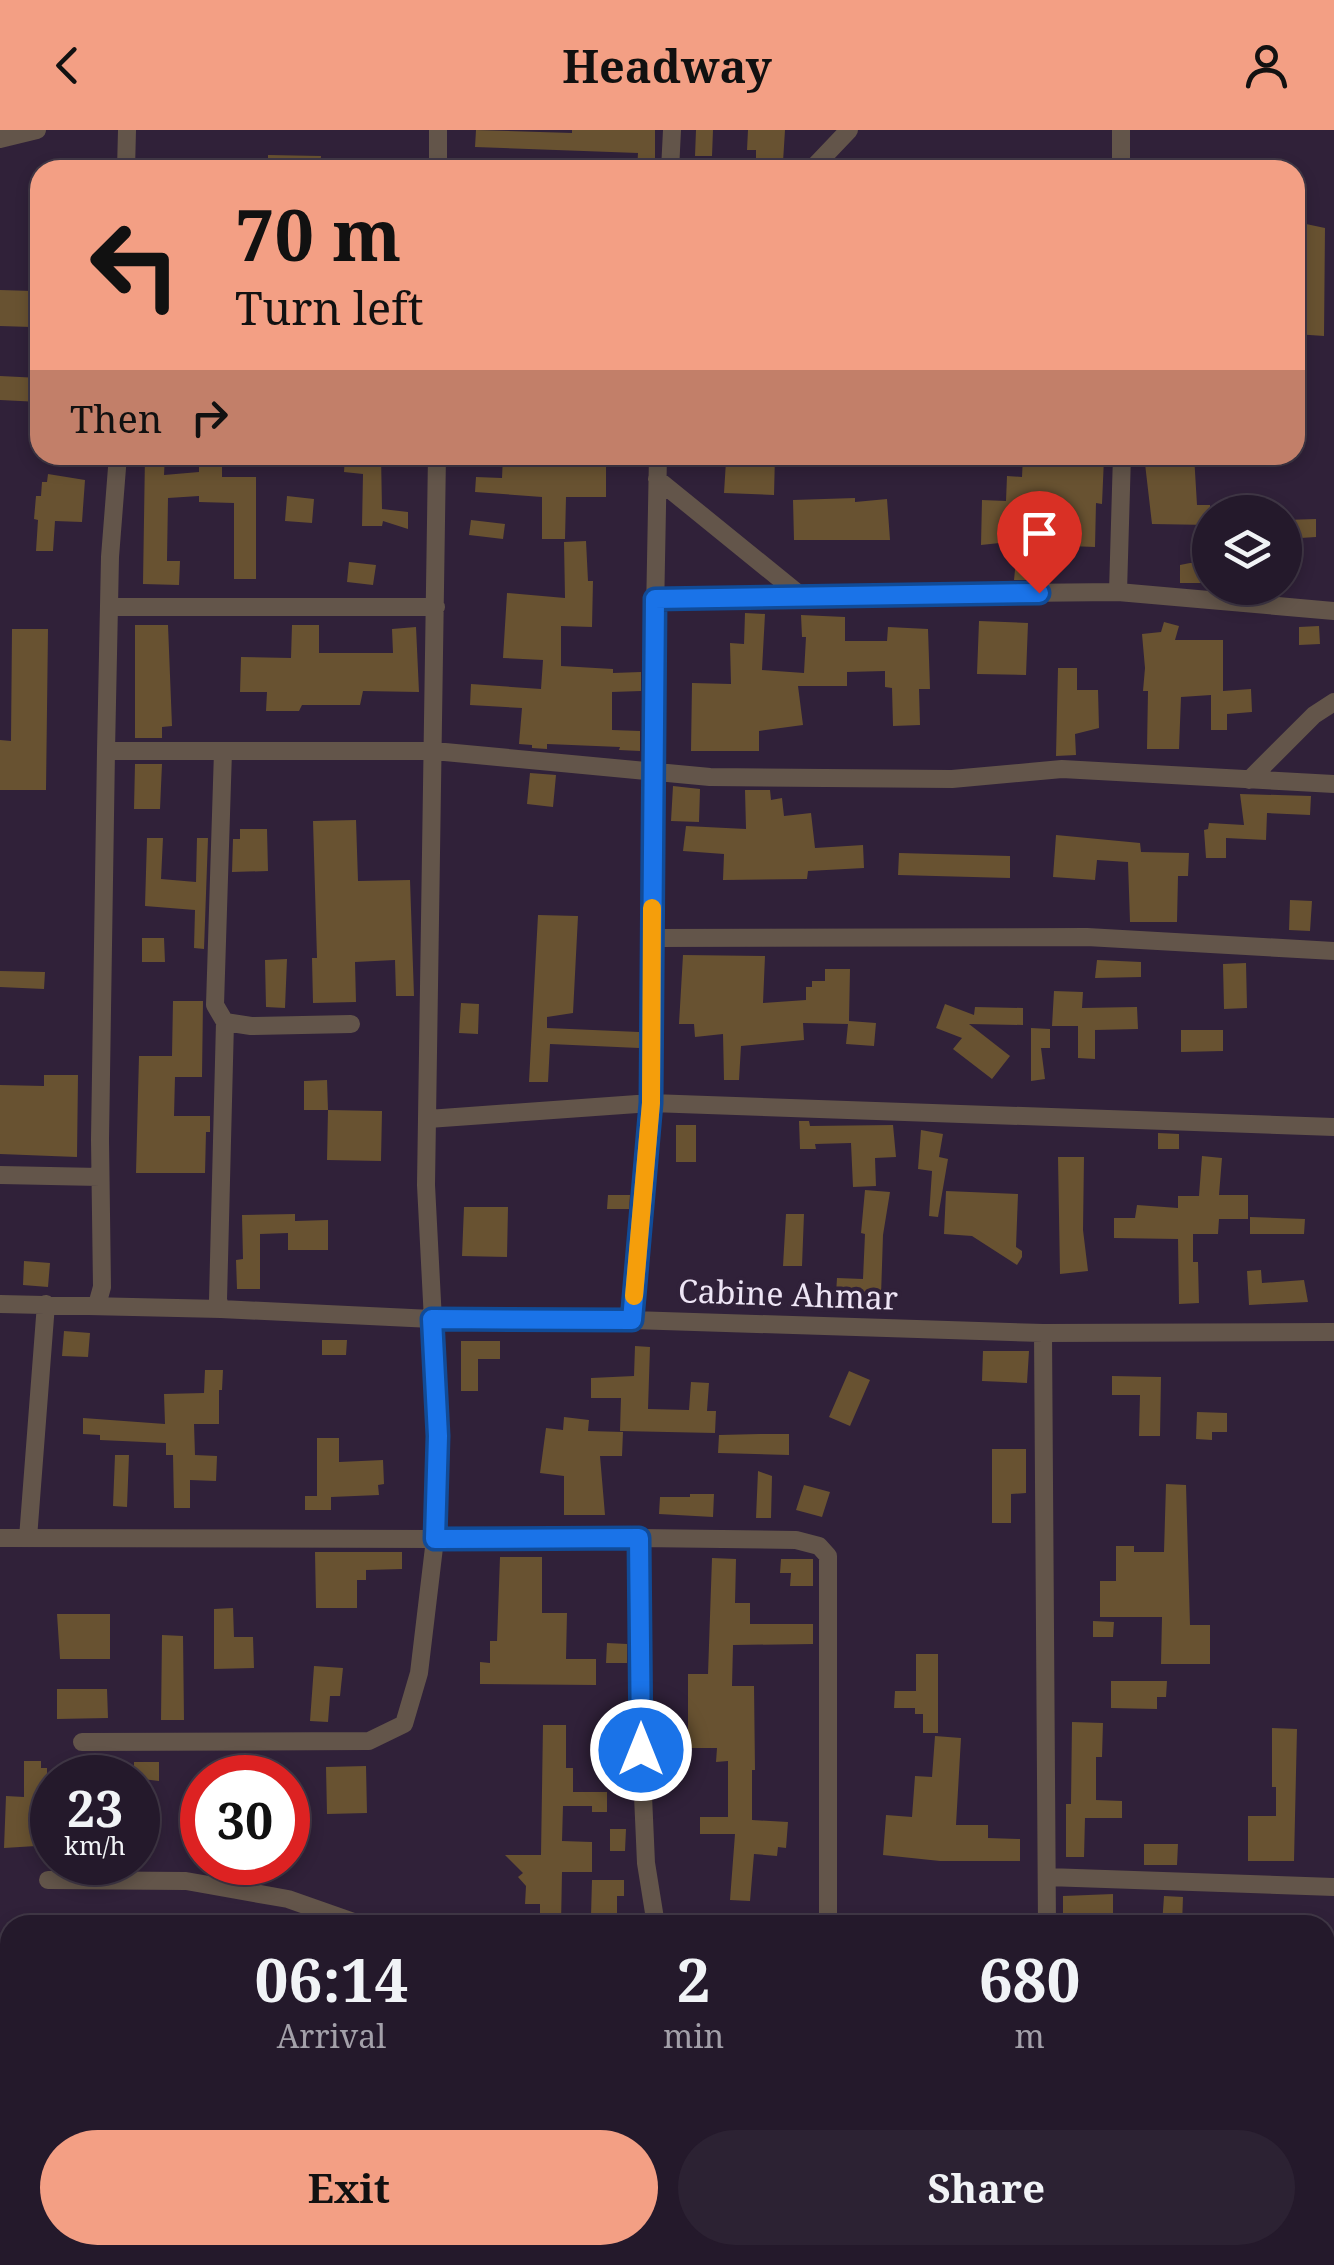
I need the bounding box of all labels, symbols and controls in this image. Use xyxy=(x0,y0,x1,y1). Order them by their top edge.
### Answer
text: Headway xyxy=(562,35,772,96)
icon: back xyxy=(40,38,95,93)
icon: person xyxy=(1239,38,1294,93)
text: 70 m xyxy=(235,186,401,282)
icon: left xyxy=(70,200,200,330)
text: Turn left xyxy=(235,277,424,338)
icon: right xyxy=(182,390,237,445)
text: Then xyxy=(70,392,162,444)
pin xyxy=(997,491,1082,594)
map controls xyxy=(1192,495,1302,605)
button: layers xyxy=(1192,495,1302,605)
icon: arrive xyxy=(1012,506,1067,561)
street label: Cabine Ahmar xyxy=(677,1268,899,1319)
position arrow xyxy=(589,1698,693,1802)
speed limit sign: 30 xyxy=(180,1755,310,1885)
text: 23 xyxy=(67,1774,123,1842)
text: km/h xyxy=(64,1828,126,1862)
text: 06:14 xyxy=(255,1938,408,2020)
text: 2 xyxy=(677,1938,711,2020)
text: 680 xyxy=(979,1938,1080,2020)
text: Arrival xyxy=(277,2014,386,2057)
text: min xyxy=(663,2014,724,2057)
text: m xyxy=(1014,2014,1045,2057)
button: Exit xyxy=(40,2130,658,2245)
button: Share xyxy=(678,2130,1295,2245)

